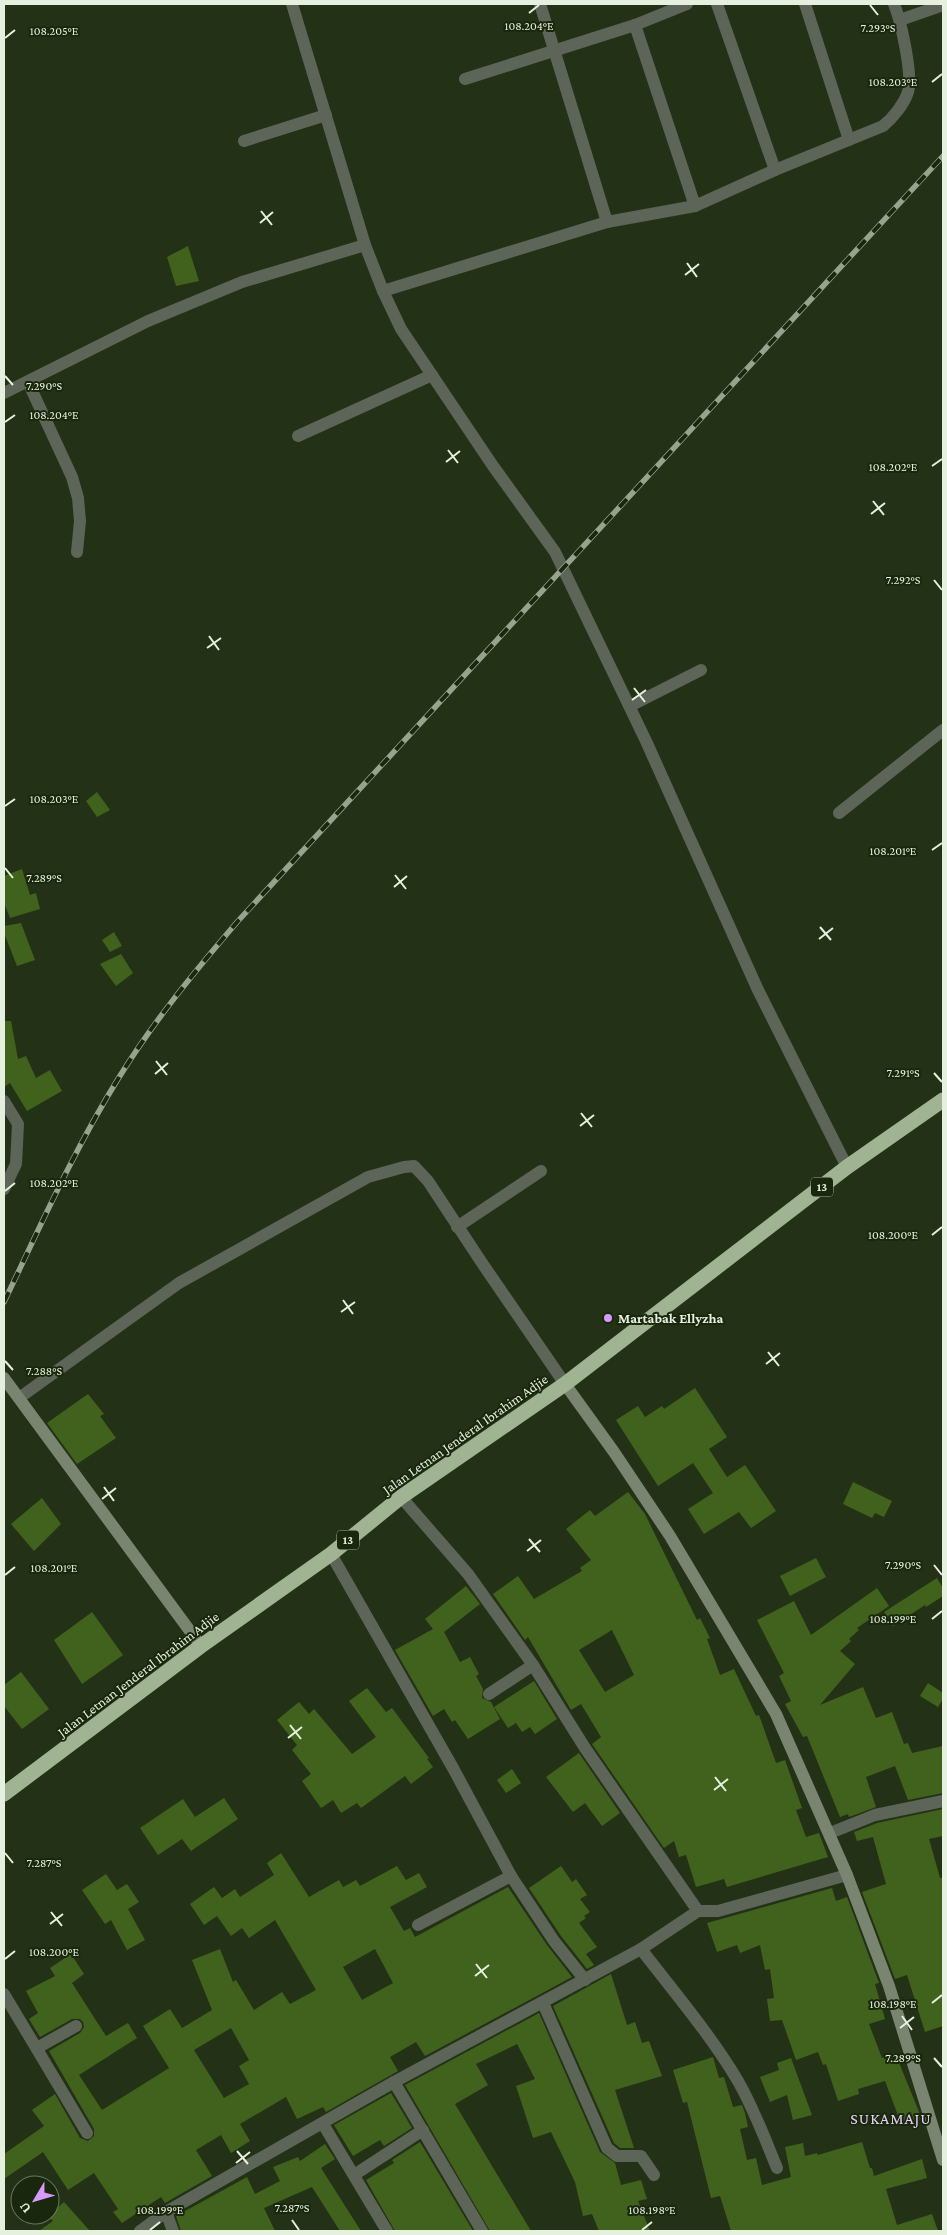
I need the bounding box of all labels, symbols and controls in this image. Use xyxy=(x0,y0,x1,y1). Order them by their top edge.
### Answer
text: 108.204°E xyxy=(504,19,554,33)
text: 7.293°S xyxy=(861,21,896,35)
text: 108.205°E xyxy=(30,24,79,38)
text: 108.203°E xyxy=(869,75,918,89)
text: 7.290°S xyxy=(26,379,62,393)
text: 108.204°E xyxy=(29,408,79,422)
text: 108.202°E xyxy=(869,460,918,474)
text: 7.292°S xyxy=(886,573,921,587)
text: 108.203°E xyxy=(30,792,79,806)
text: 108.201°E xyxy=(870,844,917,858)
text: 7.289°S xyxy=(26,871,62,885)
text: 7.291°S xyxy=(886,1066,920,1080)
text: 108.202°E xyxy=(30,1176,79,1190)
road number: 13 xyxy=(811,1178,833,1196)
text: 108.200°E xyxy=(868,1228,918,1242)
place label: Martabak Ellyzha xyxy=(618,1310,724,1326)
marker: Martabak Ellyzha xyxy=(602,1312,614,1324)
text: 7.288°S xyxy=(26,1364,62,1378)
street label: Jalan Letnan Jenderal Ibrahim Adjie xyxy=(378,1371,551,1499)
road number: 13 xyxy=(337,1530,359,1550)
text: 7.290°S xyxy=(885,1558,921,1572)
text: 108.201°E xyxy=(31,1561,78,1575)
street label: Jalan Letnan Jenderal Ibrahim Adjie xyxy=(53,1608,222,1742)
text: 108.199°E xyxy=(870,1612,917,1626)
text: 7.287°S xyxy=(27,1856,62,1870)
text: 108.200°E xyxy=(29,1945,79,1959)
text: 108.198°E xyxy=(869,1997,917,2011)
text: 7.289°S xyxy=(885,2051,921,2065)
district label: SUKAMAJU xyxy=(850,2110,932,2128)
north arrow xyxy=(10,2175,60,2225)
text: U xyxy=(15,2199,34,2217)
text: 7.287°S xyxy=(275,2201,310,2215)
text: 108.199°E xyxy=(137,2203,184,2217)
text: 108.198°E xyxy=(628,2203,676,2217)

